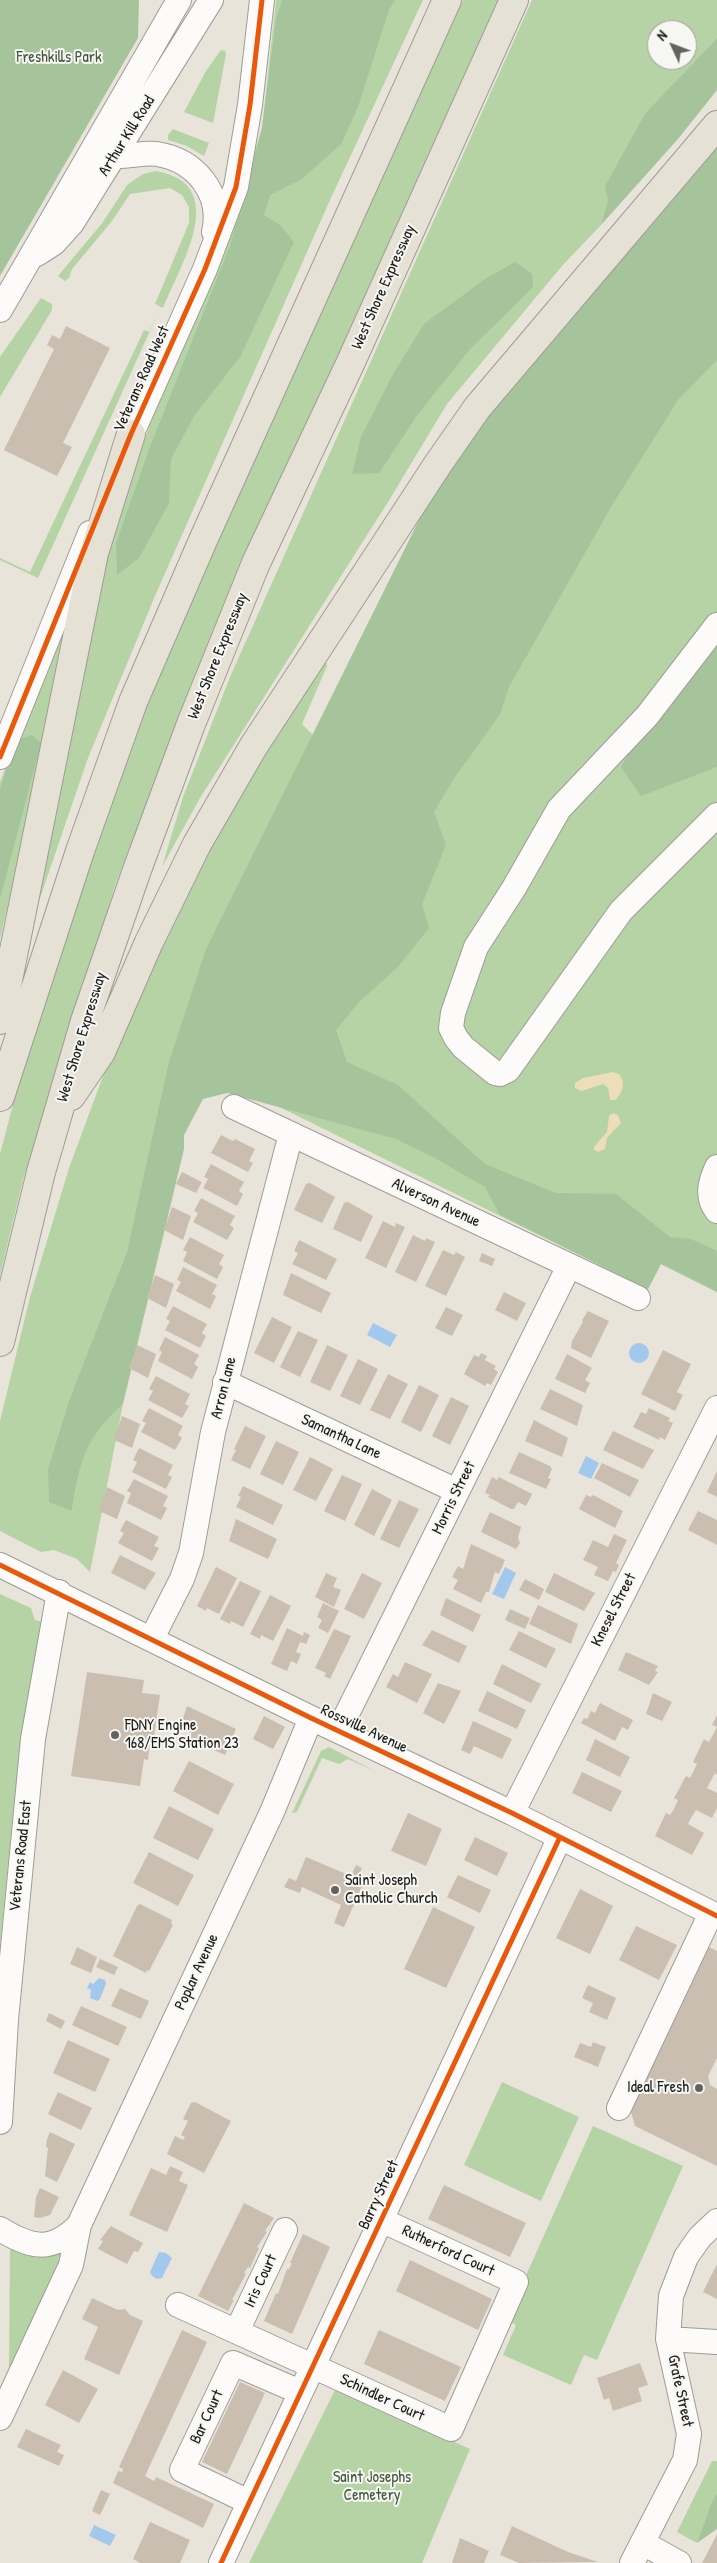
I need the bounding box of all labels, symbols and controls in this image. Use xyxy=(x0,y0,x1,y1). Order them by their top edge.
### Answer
north arrow xyxy=(647,20,697,70)
text: N xyxy=(652,26,671,44)
park label: Freshkills Park xyxy=(16,48,102,68)
street label: Arthur Kill Road xyxy=(95,92,159,180)
street label: West Shore Expressway xyxy=(348,222,420,352)
street label: Veterans Road West xyxy=(110,323,174,435)
street label: West Shore Expressway xyxy=(184,590,252,722)
street label: West Shore Expressway xyxy=(53,970,111,1104)
street label: Alverson Avenue xyxy=(389,1174,483,1232)
street label: Arron Lane xyxy=(207,1355,241,1421)
street label: Samantha Lane xyxy=(298,1410,384,1464)
street label: Morris Street xyxy=(428,1458,480,1538)
street label: Knesel Street xyxy=(587,1570,641,1650)
street label: Rossville Avenue xyxy=(318,1701,410,1757)
place label: FDNY Engine 168/EMS Station 23 xyxy=(125,1716,239,1754)
marker: FDNY Engine 168/EMS Station 23 xyxy=(109,1729,121,1741)
street label: Veterans Road East xyxy=(6,1799,36,1913)
place label: Saint Joseph Catholic Church xyxy=(345,1871,437,1909)
marker: Saint Joseph Catholic Church xyxy=(329,1884,341,1896)
street label: Poplar Avenue xyxy=(171,1931,223,2013)
place label: Ideal Fresh xyxy=(627,2078,689,2098)
marker: Ideal Fresh xyxy=(693,2082,705,2094)
street label: Barry Street xyxy=(355,2157,403,2233)
street label: Rutherford Court xyxy=(399,2221,497,2281)
street label: Iris Court xyxy=(240,2251,282,2311)
street label: Grafe Street xyxy=(663,2353,697,2429)
street label: Schindler Court xyxy=(337,2370,427,2426)
street label: Bar Court xyxy=(186,2387,228,2447)
park label: Saint Josephs Cemetery xyxy=(333,2468,411,2506)

